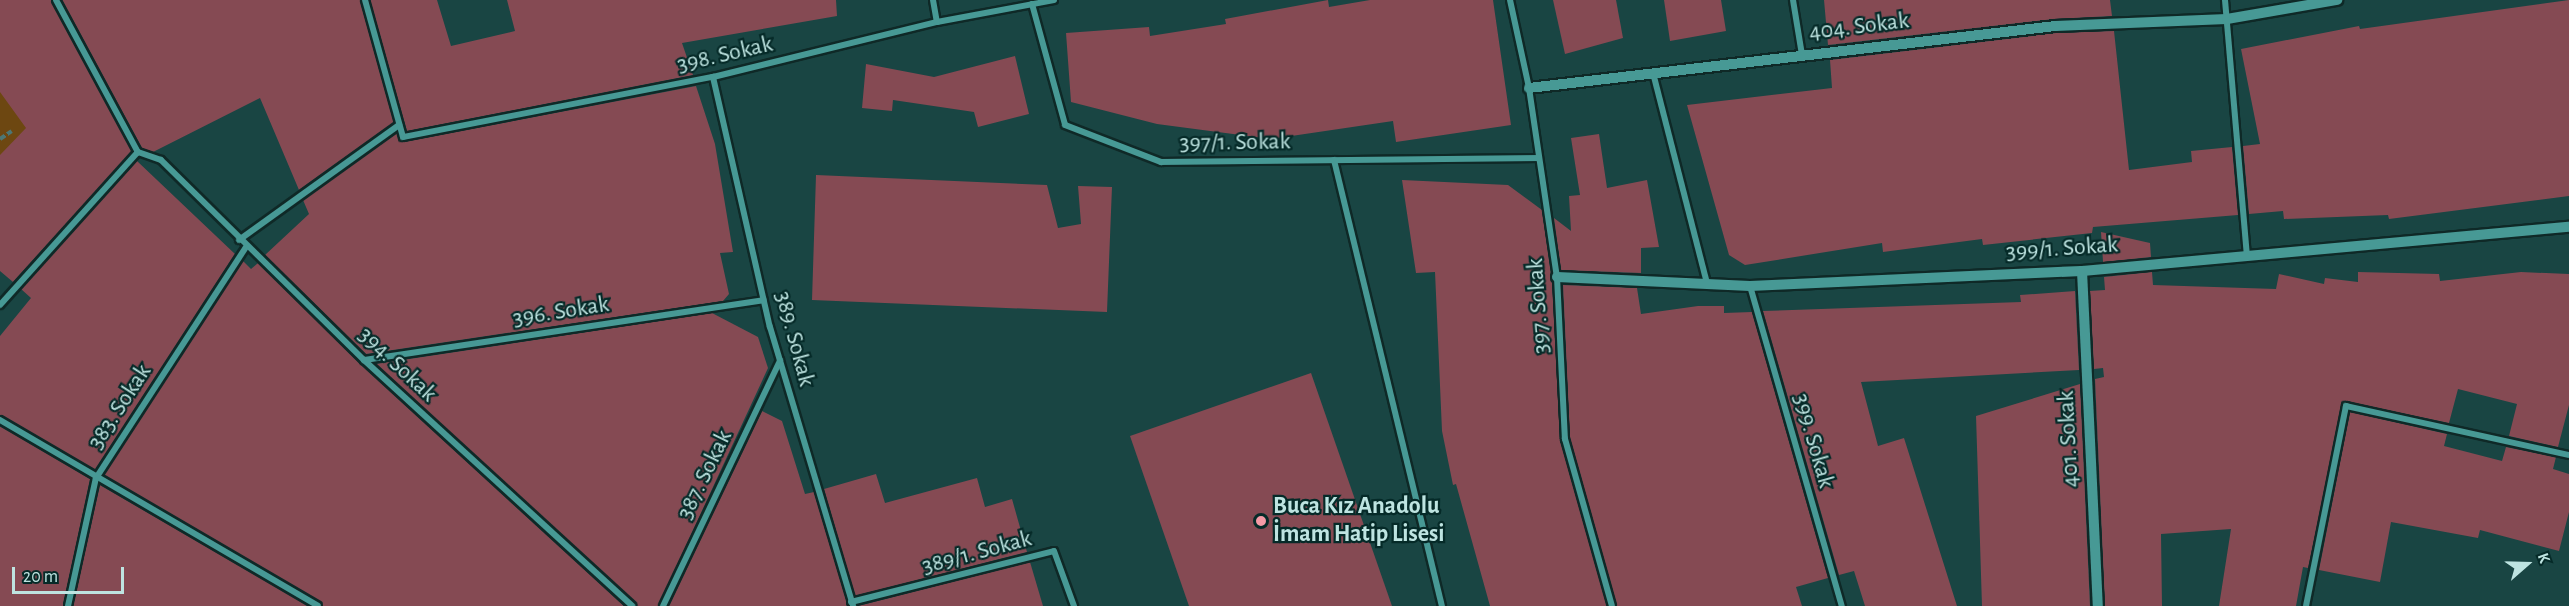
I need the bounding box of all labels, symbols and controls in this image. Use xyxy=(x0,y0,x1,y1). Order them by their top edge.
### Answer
street label: 404. Sokak xyxy=(1807,7,1911,47)
street label: 398. Sokak xyxy=(674,30,776,80)
street label: 397/1. Sokak xyxy=(1179,128,1291,158)
street label: 399/1. Sokak xyxy=(2005,231,2119,267)
street label: 397. Sokak xyxy=(1521,257,1557,355)
street label: 389. Sokak xyxy=(768,288,820,390)
street label: 396. Sokak xyxy=(511,290,611,334)
street label: 394. Sokak xyxy=(352,321,442,409)
street label: 383. Sokak xyxy=(82,359,158,455)
street label: 399. Sokak xyxy=(1786,390,1840,492)
street label: 401. Sokak xyxy=(2052,390,2086,488)
street label: 387. Sokak xyxy=(671,426,739,524)
place label: Buca Kız Anadolu İmam Hatip Lisesi xyxy=(1273,493,1445,549)
marker: Buca Kız Anadolu İmam Hatip Lisesi xyxy=(1254,514,1268,528)
street label: 389/1. Sokak xyxy=(919,525,1035,581)
north arrow xyxy=(2497,534,2557,594)
text: K xyxy=(2535,551,2553,565)
scale bar xyxy=(15,555,128,593)
text: 20 m xyxy=(23,568,58,586)

